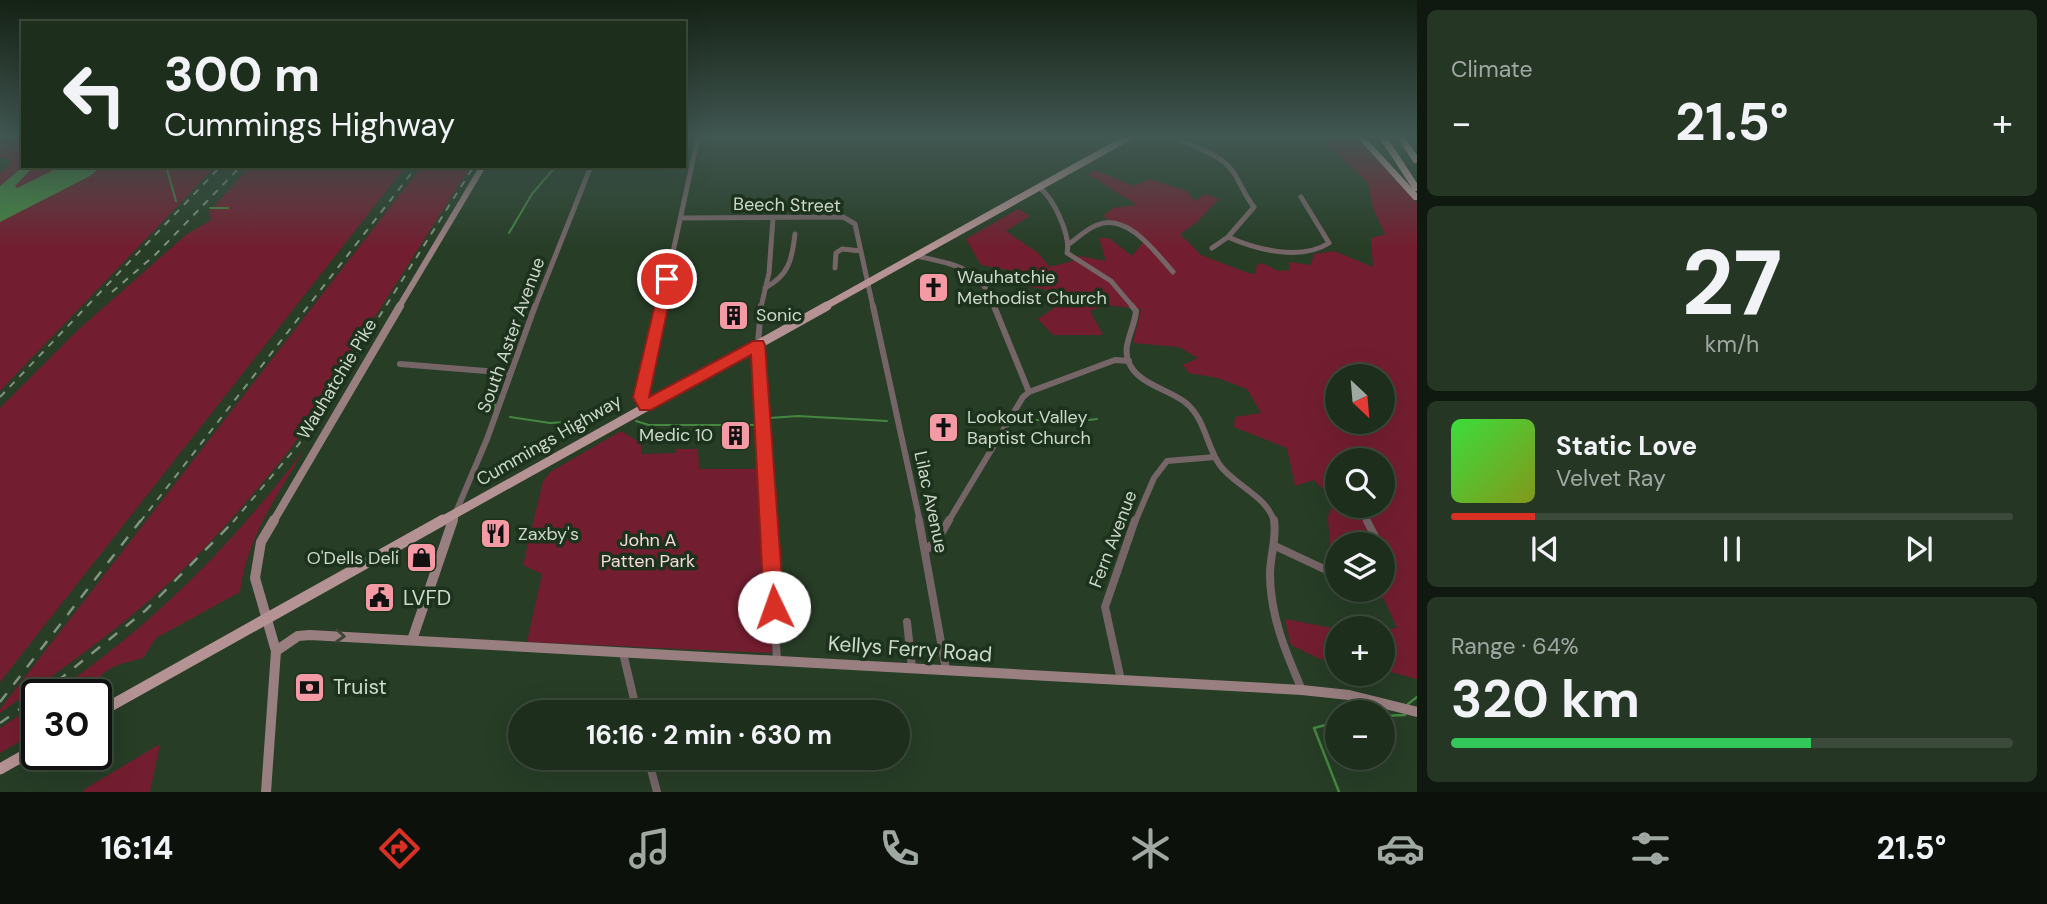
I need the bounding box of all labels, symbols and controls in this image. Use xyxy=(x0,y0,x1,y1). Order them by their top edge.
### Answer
text: 300 m xyxy=(164,42,320,106)
icon: left xyxy=(49,49,140,140)
text: Climate xyxy=(1451,54,1533,84)
text: 21.5° xyxy=(1675,88,1789,156)
text: − xyxy=(1451,98,1472,148)
text: + xyxy=(1992,98,2013,148)
text: Cummings Highway xyxy=(164,104,455,146)
street label: Beech Street xyxy=(733,192,841,218)
text: 27 xyxy=(1682,224,1782,342)
pin xyxy=(637,249,697,309)
street label: South Aster Avenue xyxy=(472,254,550,416)
icon: arrive xyxy=(648,260,686,298)
place label: Wauhatchie Methodist Church xyxy=(957,265,1107,310)
church icon: Wauhatchie Methodist Church xyxy=(917,270,951,304)
building icon: Sonic xyxy=(716,298,750,332)
place label: Sonic xyxy=(756,303,802,327)
street label: Wauhatchie Pike xyxy=(292,314,382,444)
text: km/h xyxy=(1705,329,1759,359)
north arrow xyxy=(1325,364,1395,434)
map controls xyxy=(1325,364,1395,770)
street label: Cummings Highway xyxy=(472,389,626,491)
place label: Lookout Valley Baptist Church xyxy=(967,405,1091,450)
church icon: Lookout Valley Baptist Church xyxy=(927,410,961,444)
building icon: Medic 10 xyxy=(719,418,753,452)
place label: Medic 10 xyxy=(639,423,713,447)
text: Static Love xyxy=(1556,429,1697,463)
button: search xyxy=(1325,448,1395,518)
street label: Lilac Avenue xyxy=(908,449,954,555)
text: Velvet Ray xyxy=(1556,463,1666,493)
street label: Fern Avenue xyxy=(1083,487,1143,591)
restaurant icon: Zaxby's xyxy=(478,517,512,551)
place label: Zaxby's xyxy=(518,522,579,546)
park label: John A Patten Park xyxy=(601,528,695,573)
icon: previous xyxy=(1526,530,1564,568)
icon: pause xyxy=(1713,530,1751,568)
icon: next xyxy=(1900,530,1938,568)
button: layers xyxy=(1325,532,1395,602)
shop icon: O'Dells Deli xyxy=(405,541,439,575)
place label: O'Dells Deli xyxy=(307,546,399,570)
position arrow xyxy=(737,570,811,644)
public building icon: LVFD xyxy=(363,581,397,615)
place label: LVFD xyxy=(403,584,451,612)
button: + xyxy=(1325,616,1395,686)
one-way arrow xyxy=(334,629,345,644)
street label: Kellys Ferry Road xyxy=(827,629,993,669)
text: Range · 64% xyxy=(1451,631,1579,661)
text: 320 km xyxy=(1451,665,1640,733)
bank icon: Truist xyxy=(293,670,327,704)
place label: Truist xyxy=(333,673,387,701)
speed limit sign: 30 xyxy=(21,679,112,770)
button: − xyxy=(1325,700,1395,770)
text: 16:16 · 2 min · 630 m xyxy=(586,718,832,752)
icon: directions xyxy=(375,824,424,873)
icon: music xyxy=(625,824,674,873)
icon: phone xyxy=(875,824,924,873)
icon: climate xyxy=(1126,824,1175,873)
icon: car xyxy=(1376,824,1425,873)
icon: filters xyxy=(1626,824,1675,873)
text: 16:14 xyxy=(101,827,173,869)
text: 21.5° xyxy=(1877,827,1946,869)

